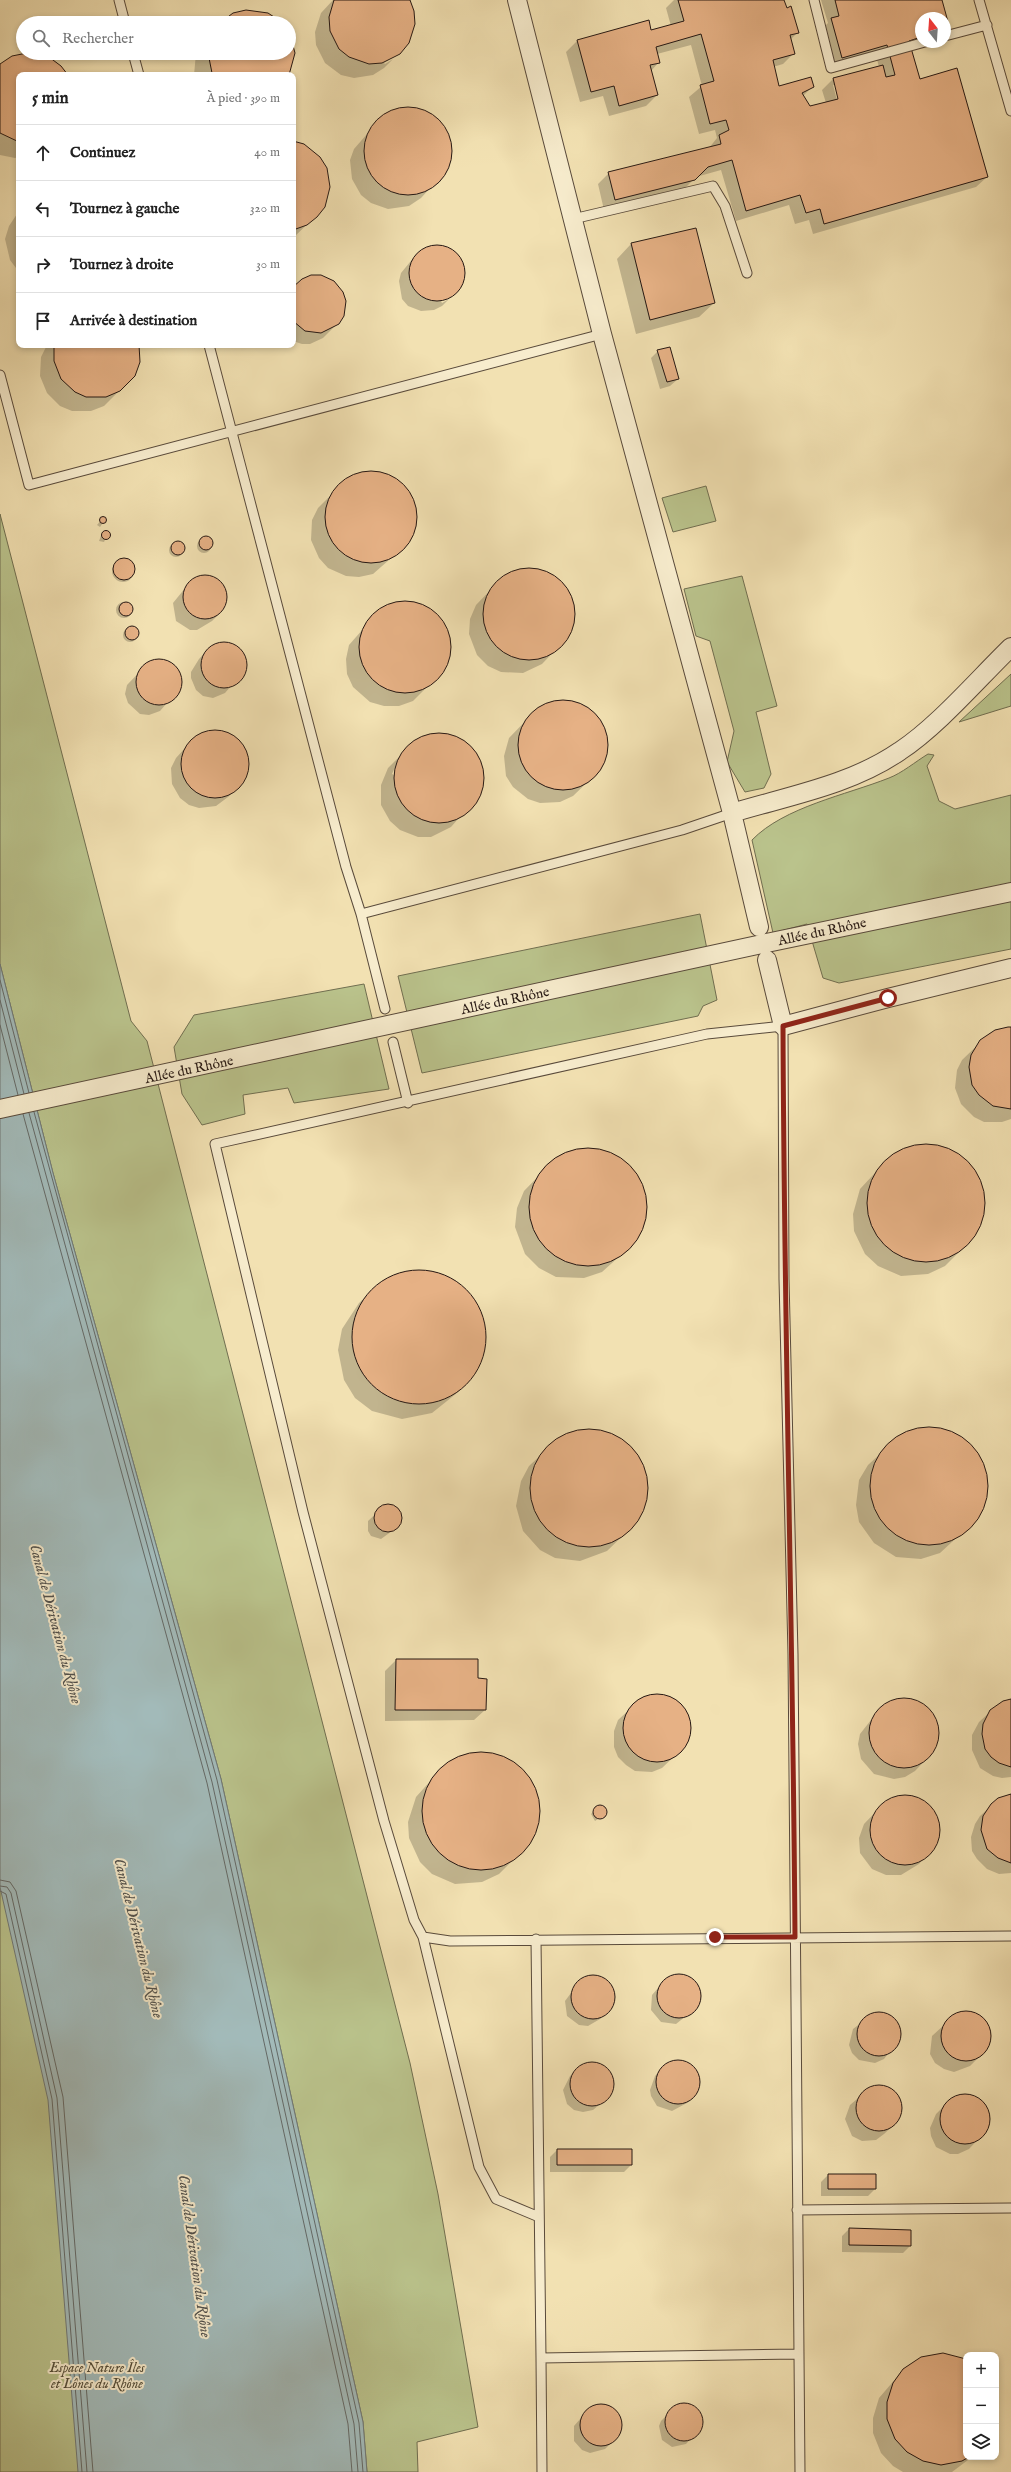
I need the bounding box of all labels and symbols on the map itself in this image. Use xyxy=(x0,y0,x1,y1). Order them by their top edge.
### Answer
north arrow xyxy=(915,12,951,48)
street label: Allée du Rhône xyxy=(775,914,869,950)
street label: Allée du Rhône xyxy=(458,983,552,1019)
route start xyxy=(879,989,897,1007)
street label: Allée du Rhône xyxy=(142,1052,236,1088)
water label: Canal de Dérivation du Rhône xyxy=(25,1542,86,1706)
water label: Canal de Dérivation du Rhône xyxy=(109,1856,168,2020)
route end xyxy=(706,1928,724,1946)
water label: Canal de Dérivation du Rhône xyxy=(174,2174,215,2339)
park label: Espace Nature Îles et Lônes du Rhône xyxy=(48,2358,146,2393)

